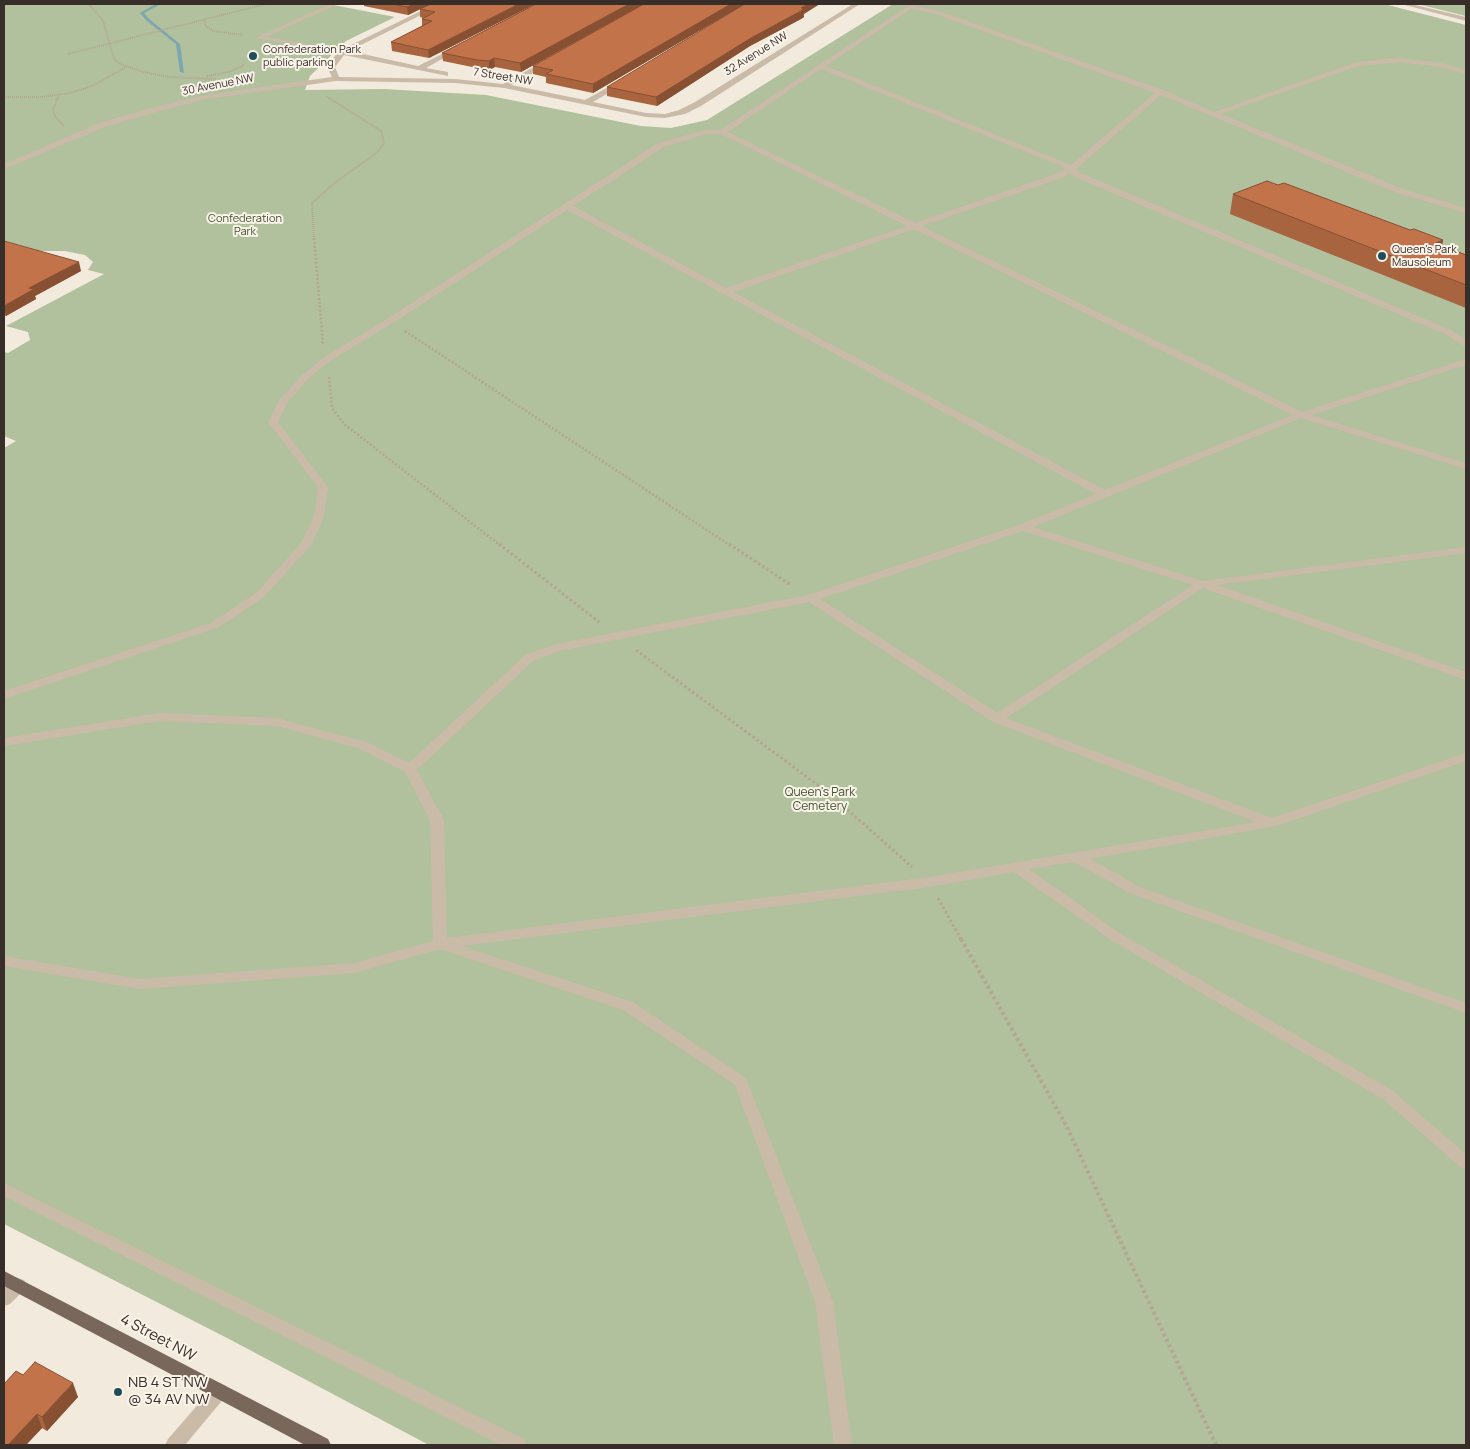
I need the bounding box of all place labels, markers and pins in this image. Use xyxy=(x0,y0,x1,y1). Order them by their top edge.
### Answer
place label: Confederation Park public parking xyxy=(263,43,361,69)
marker: Confederation Park public parking xyxy=(247,50,259,62)
place label: Queen's Park Mausoleum xyxy=(1392,243,1457,269)
marker: Queen's Park Mausoleum xyxy=(1376,250,1388,262)
place label: NB 4 ST NW @ 34 AV NW xyxy=(128,1374,209,1409)
marker: NB 4 ST NW @ 34 AV NW xyxy=(112,1386,124,1398)

